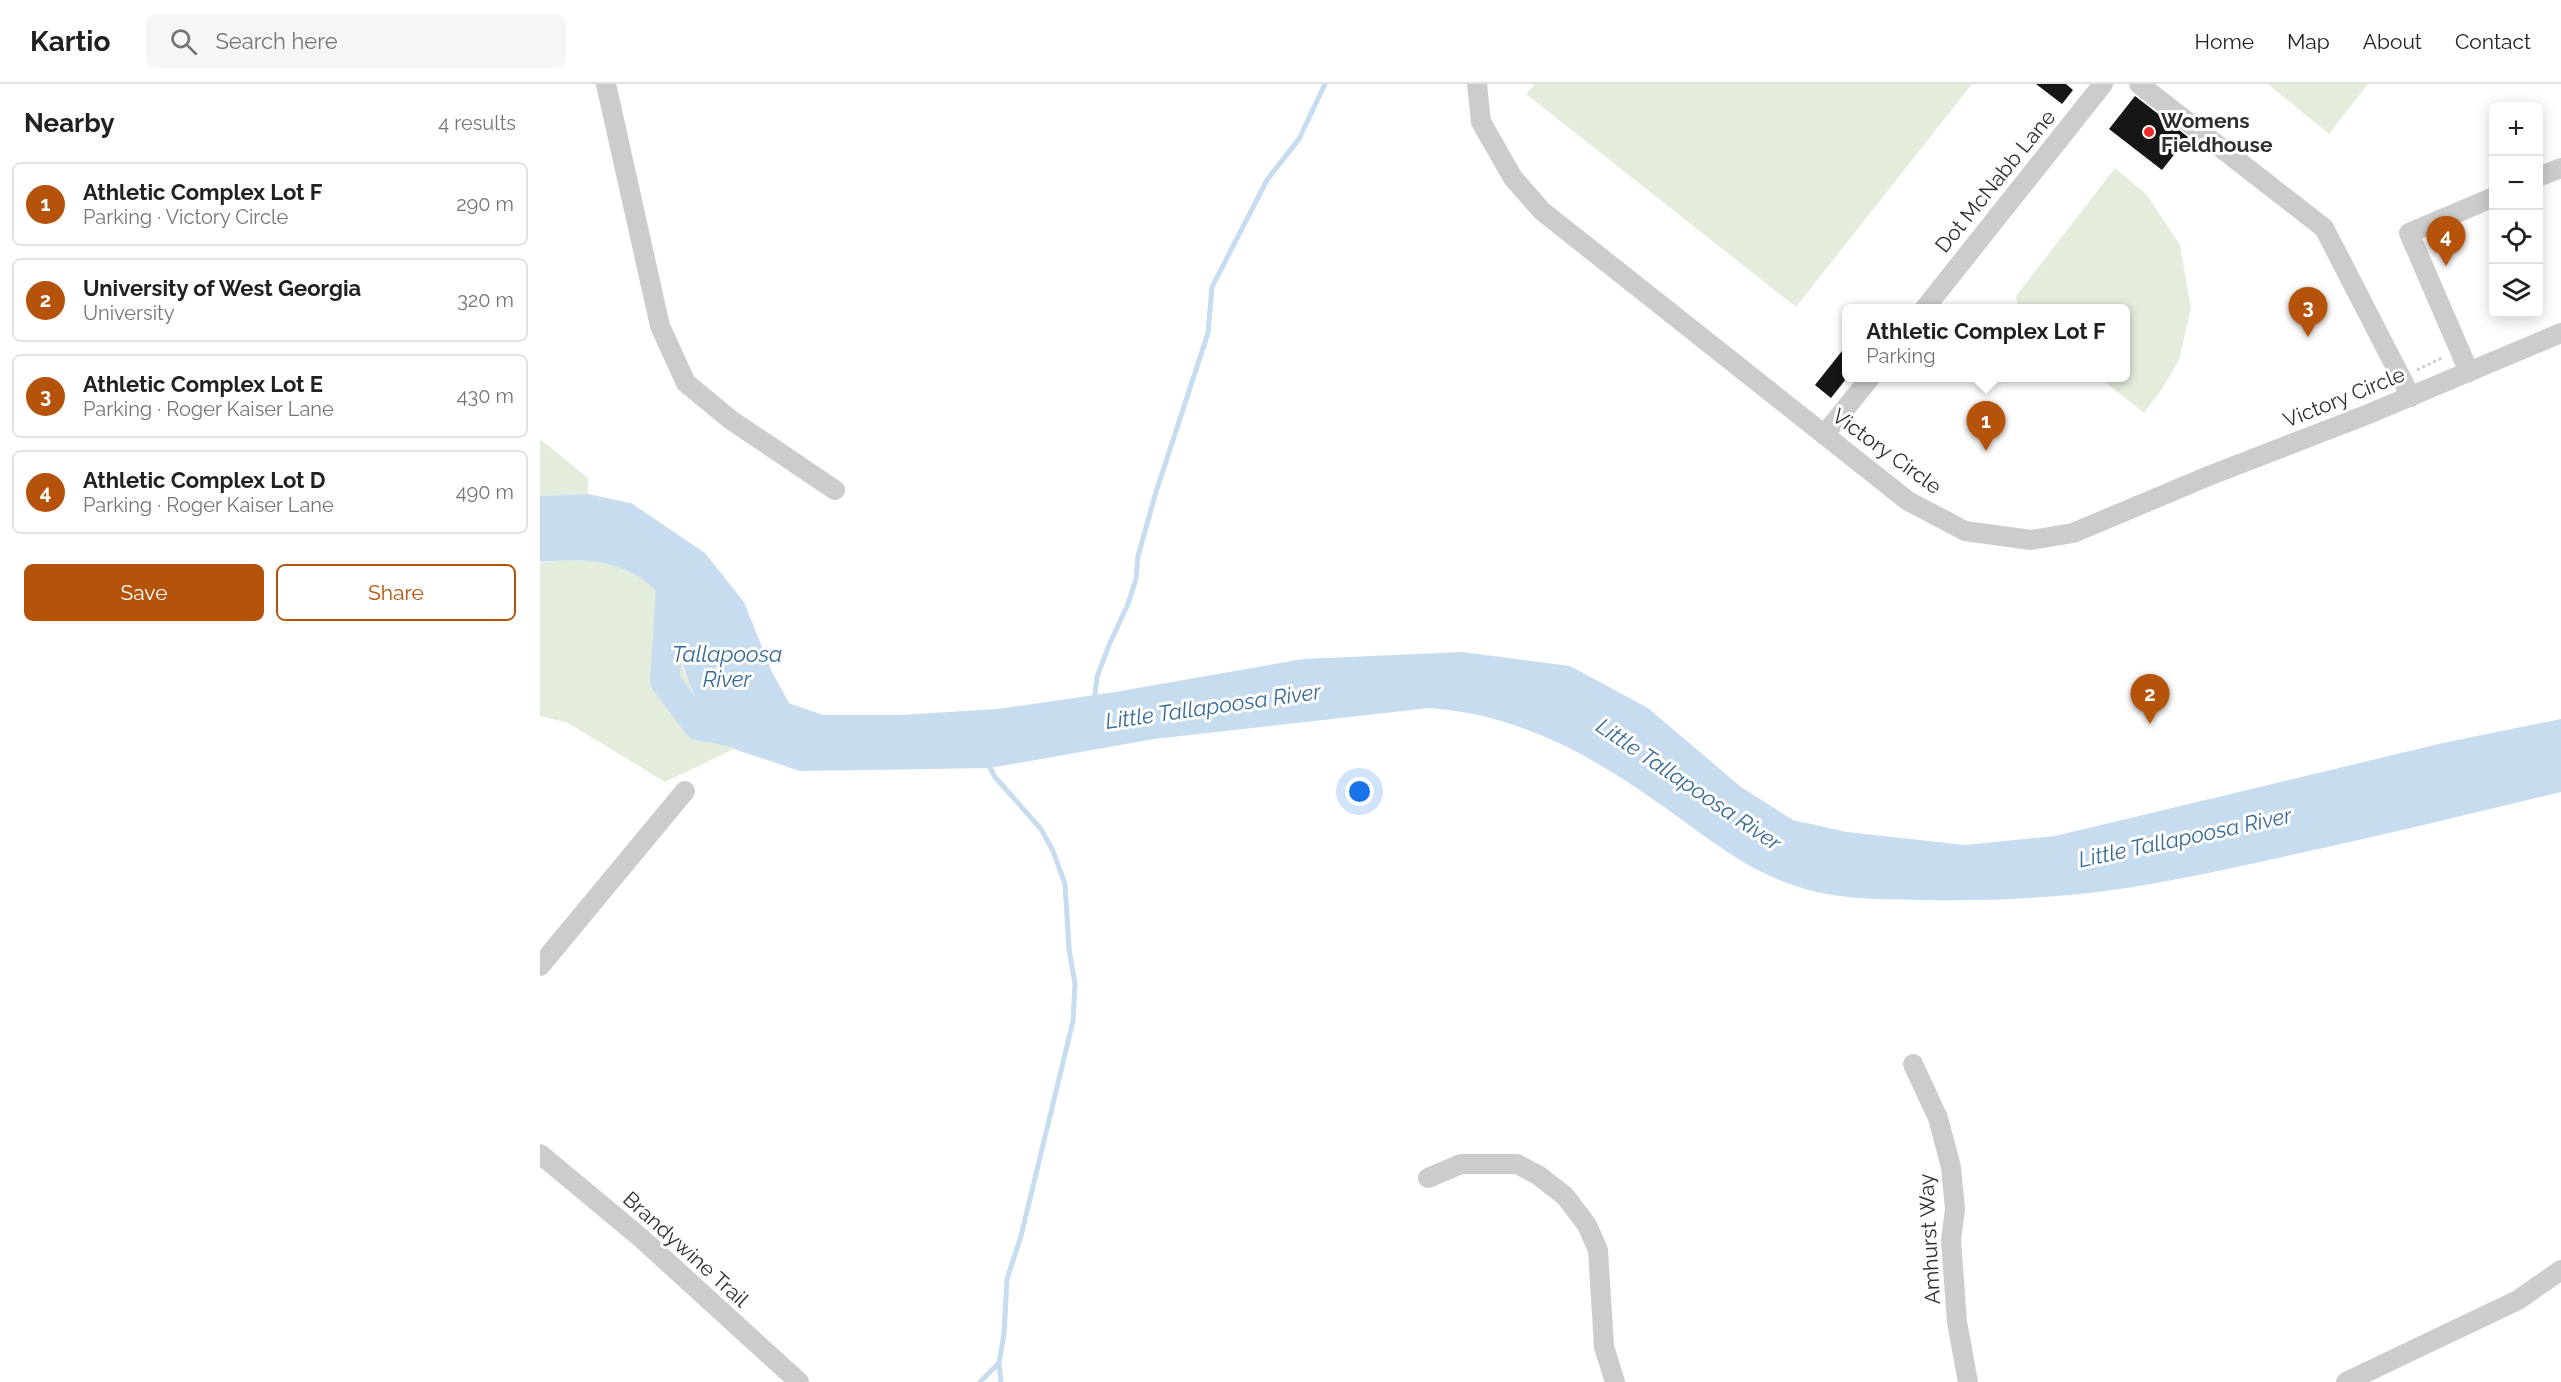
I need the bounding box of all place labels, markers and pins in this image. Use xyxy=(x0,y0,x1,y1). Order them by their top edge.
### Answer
place label: Womens Fieldhouse xyxy=(2161,108,2273,157)
marker: Womens Fieldhouse xyxy=(2142,125,2156,139)
pin: 4 xyxy=(2426,216,2466,266)
pin: 3 xyxy=(2288,288,2328,337)
pin: 1 xyxy=(1966,402,2006,451)
pin: 2 xyxy=(2130,674,2170,724)

